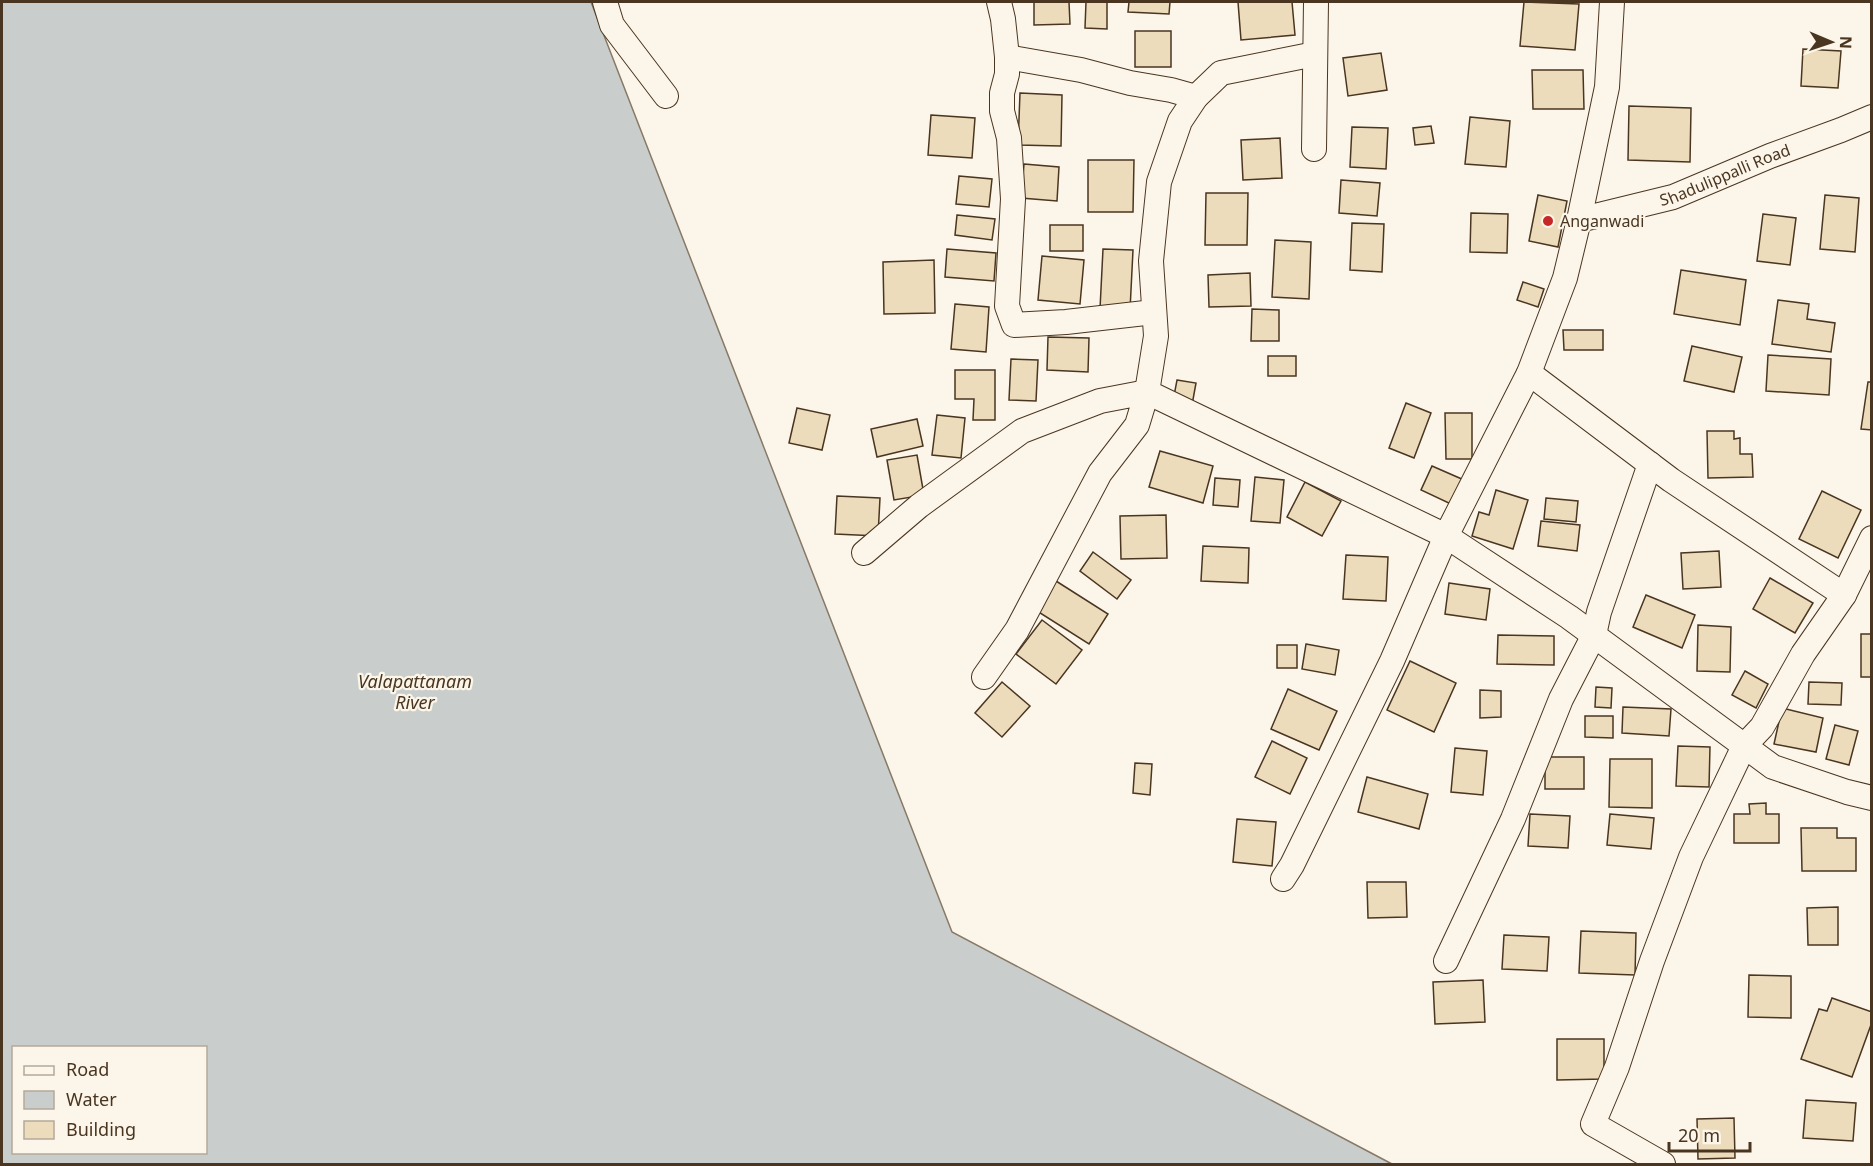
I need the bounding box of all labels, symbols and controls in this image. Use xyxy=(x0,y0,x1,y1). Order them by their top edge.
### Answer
north arrow xyxy=(1801,12,1861,72)
text: N xyxy=(1835,36,1857,49)
street label: Shadulippalli Road xyxy=(1657,139,1793,211)
place label: Anganwadi xyxy=(1560,210,1644,232)
marker: Anganwadi xyxy=(1541,214,1555,228)
water label: Valapattanam River xyxy=(358,669,472,714)
legend xyxy=(12,1046,207,1154)
text: Road xyxy=(66,1057,109,1081)
text: Water xyxy=(66,1087,117,1111)
scale bar xyxy=(1669,1115,1750,1153)
text: Building xyxy=(66,1117,136,1141)
text: 20 m xyxy=(1678,1123,1720,1147)

